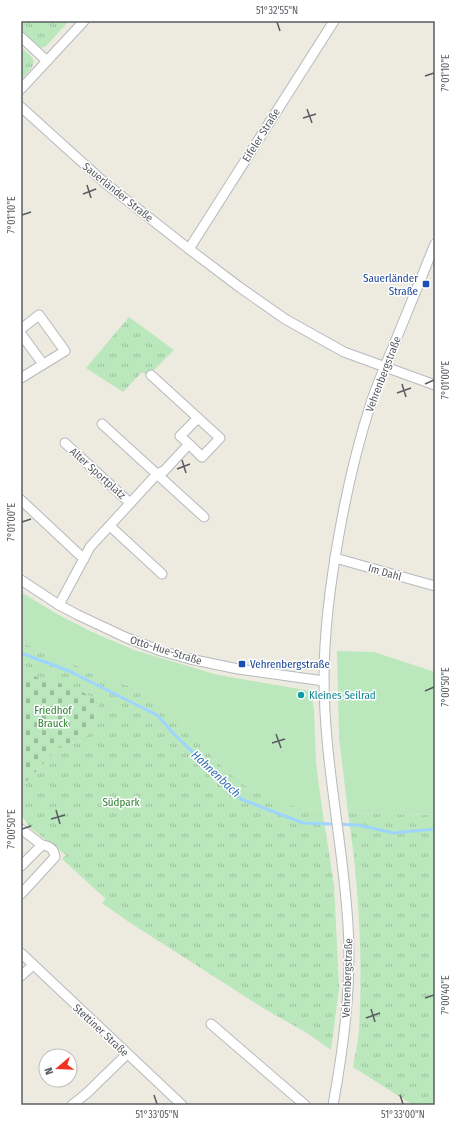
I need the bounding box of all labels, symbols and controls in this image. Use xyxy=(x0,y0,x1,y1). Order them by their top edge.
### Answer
text: 51°32'55"N xyxy=(256,5,298,17)
text: 7°01'10"E xyxy=(440,54,452,92)
street label: Eifeler Straße xyxy=(240,106,283,164)
street label: Sauerländer Straße xyxy=(80,160,156,225)
text: 7°01'10"E xyxy=(6,196,18,234)
place label: Sauerländer Straße xyxy=(363,272,418,298)
marker: Sauerländer Straße xyxy=(421,279,431,289)
street label: Vehrenbergstraße xyxy=(363,335,404,414)
text: 7°01'00"E xyxy=(440,360,452,399)
street label: Alter Sportplatz xyxy=(67,445,129,502)
text: 7°01'00"E xyxy=(6,502,18,541)
street label: Im Dahl xyxy=(367,562,403,583)
street label: Otto-Hue-Straße xyxy=(128,633,203,668)
place label: Vehrenbergstraße xyxy=(250,658,330,671)
marker: Vehrenbergstraße xyxy=(237,659,247,669)
text: 7°00'50"E xyxy=(440,667,452,707)
place label: Kleines Seilrad xyxy=(309,689,376,702)
marker: Kleines Seilrad xyxy=(296,690,306,700)
park label: Friedhof Brauck xyxy=(34,704,72,730)
water label: Hahnenbach xyxy=(189,748,243,800)
park label: Südpark xyxy=(102,796,140,809)
text: 7°00'50"E xyxy=(6,809,18,849)
street label: Vehrenbergstraße xyxy=(340,938,355,1018)
text: 7°00'40"E xyxy=(440,975,452,1015)
street label: Stettiner Straße xyxy=(70,1001,131,1059)
north arrow xyxy=(38,1048,78,1088)
text: N xyxy=(42,1066,56,1076)
text: 51°33'05"N xyxy=(136,1109,178,1121)
text: 51°33'00"N xyxy=(381,1109,425,1121)

